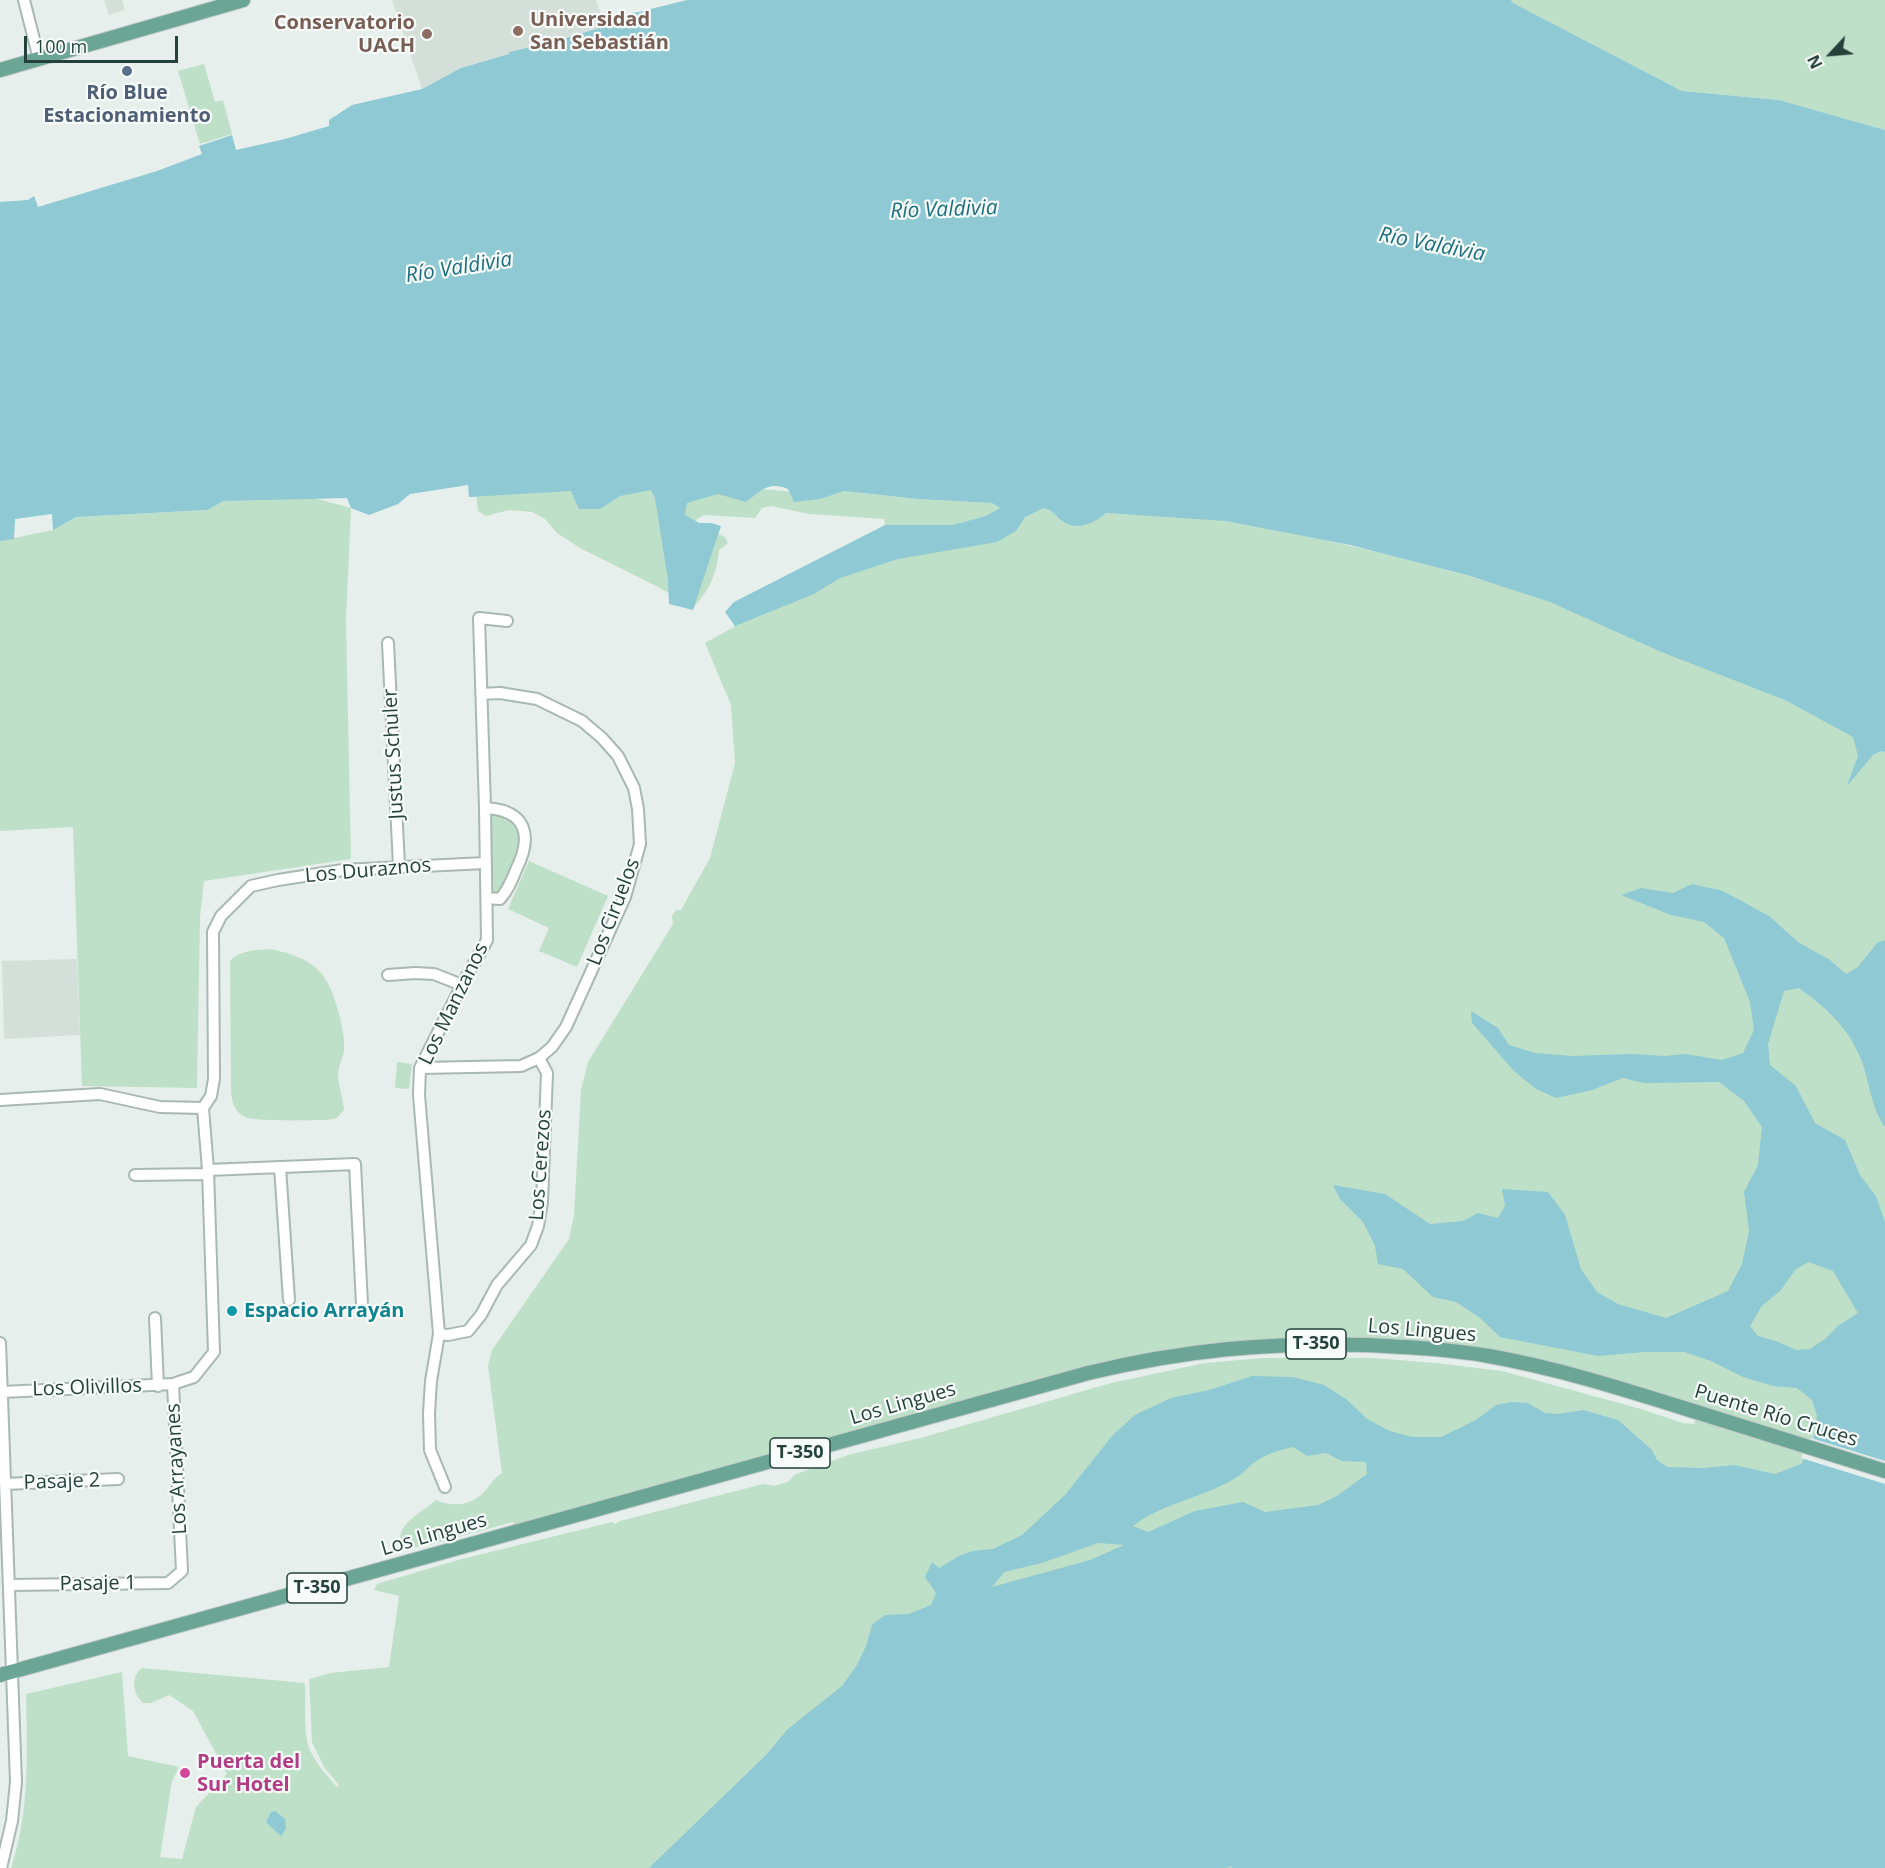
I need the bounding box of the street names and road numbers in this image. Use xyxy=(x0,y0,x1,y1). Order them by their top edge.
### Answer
street label: Justus Schuler xyxy=(379,688,409,820)
street label: Los Duraznos xyxy=(304,854,432,888)
street label: Los Ciruelos xyxy=(583,855,645,969)
street label: Los Manzanos xyxy=(414,939,494,1069)
street label: Los Cerezos xyxy=(525,1109,557,1221)
street label: Los Lingues xyxy=(1367,1314,1477,1348)
road number: T-350 xyxy=(1286,1329,1346,1359)
street label: Los Olivillos xyxy=(32,1374,142,1402)
street label: Los Lingues xyxy=(847,1377,959,1431)
street label: Puente Río Cruces xyxy=(1692,1380,1860,1452)
street label: Los Arrayanes xyxy=(162,1403,192,1535)
road number: T-350 xyxy=(770,1438,830,1468)
street label: Pasaje 2 xyxy=(23,1469,101,1495)
street label: Los Lingues xyxy=(378,1508,490,1562)
street label: Pasaje 1 xyxy=(59,1571,137,1597)
road number: T-350 xyxy=(287,1573,347,1603)

